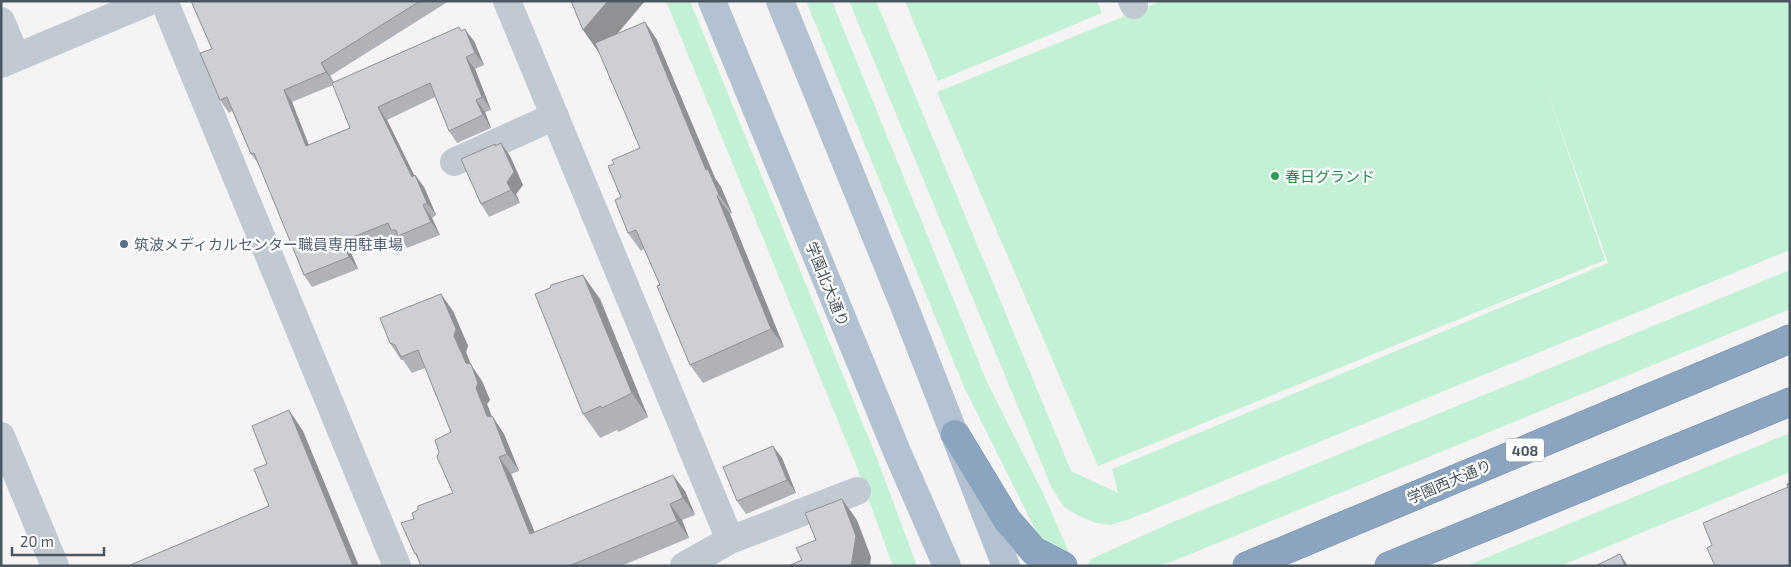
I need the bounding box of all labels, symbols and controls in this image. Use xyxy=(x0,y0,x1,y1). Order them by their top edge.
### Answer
place label: 春日グランド xyxy=(1285,167,1375,185)
marker: 春日グランド xyxy=(1269,170,1281,182)
place label: 筑波メディカルセンター職員専用駐車場 xyxy=(134,235,403,253)
marker: 筑波メディカルセンター職員専用駐車場 xyxy=(118,238,130,250)
street label: 学園北大通り xyxy=(803,239,853,329)
road number: 408 xyxy=(1506,438,1544,462)
street label: 学園西大通り xyxy=(1404,455,1494,507)
scale bar xyxy=(12,524,105,556)
text: 20 m xyxy=(20,532,54,550)

